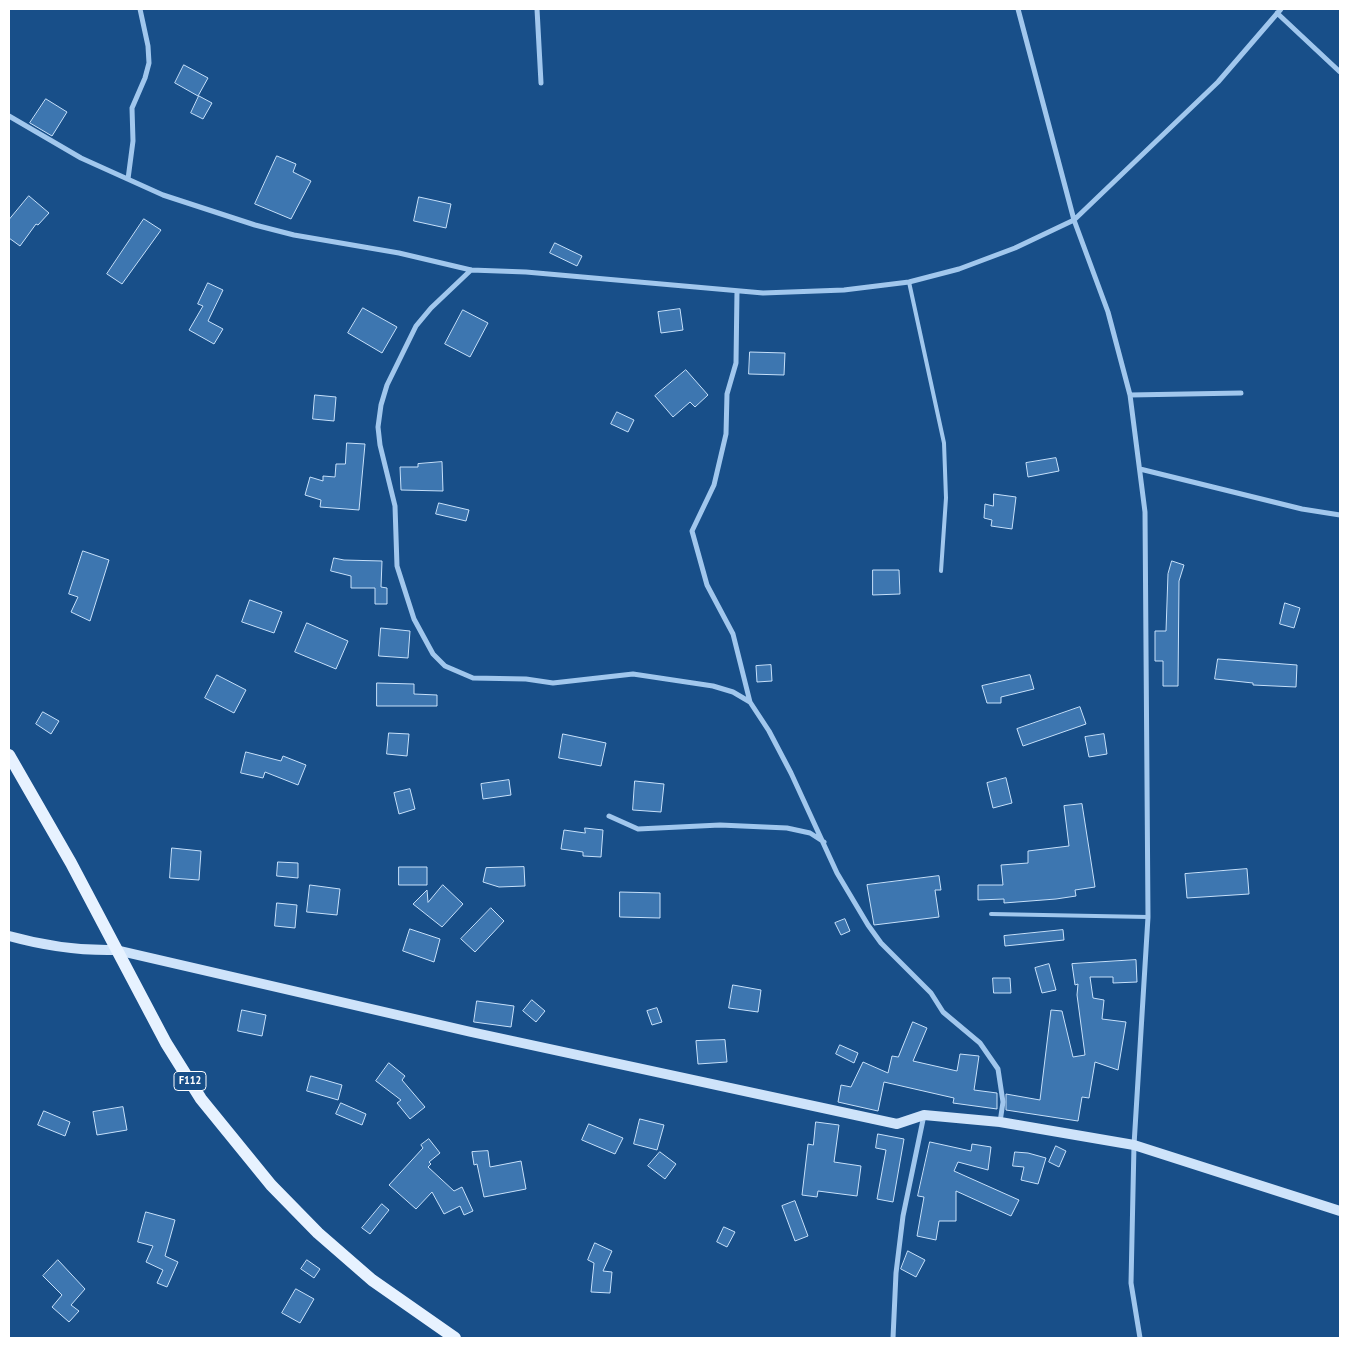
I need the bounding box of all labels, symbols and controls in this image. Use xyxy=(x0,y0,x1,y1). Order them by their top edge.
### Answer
road number: F112 xyxy=(174,1072,206,1090)

